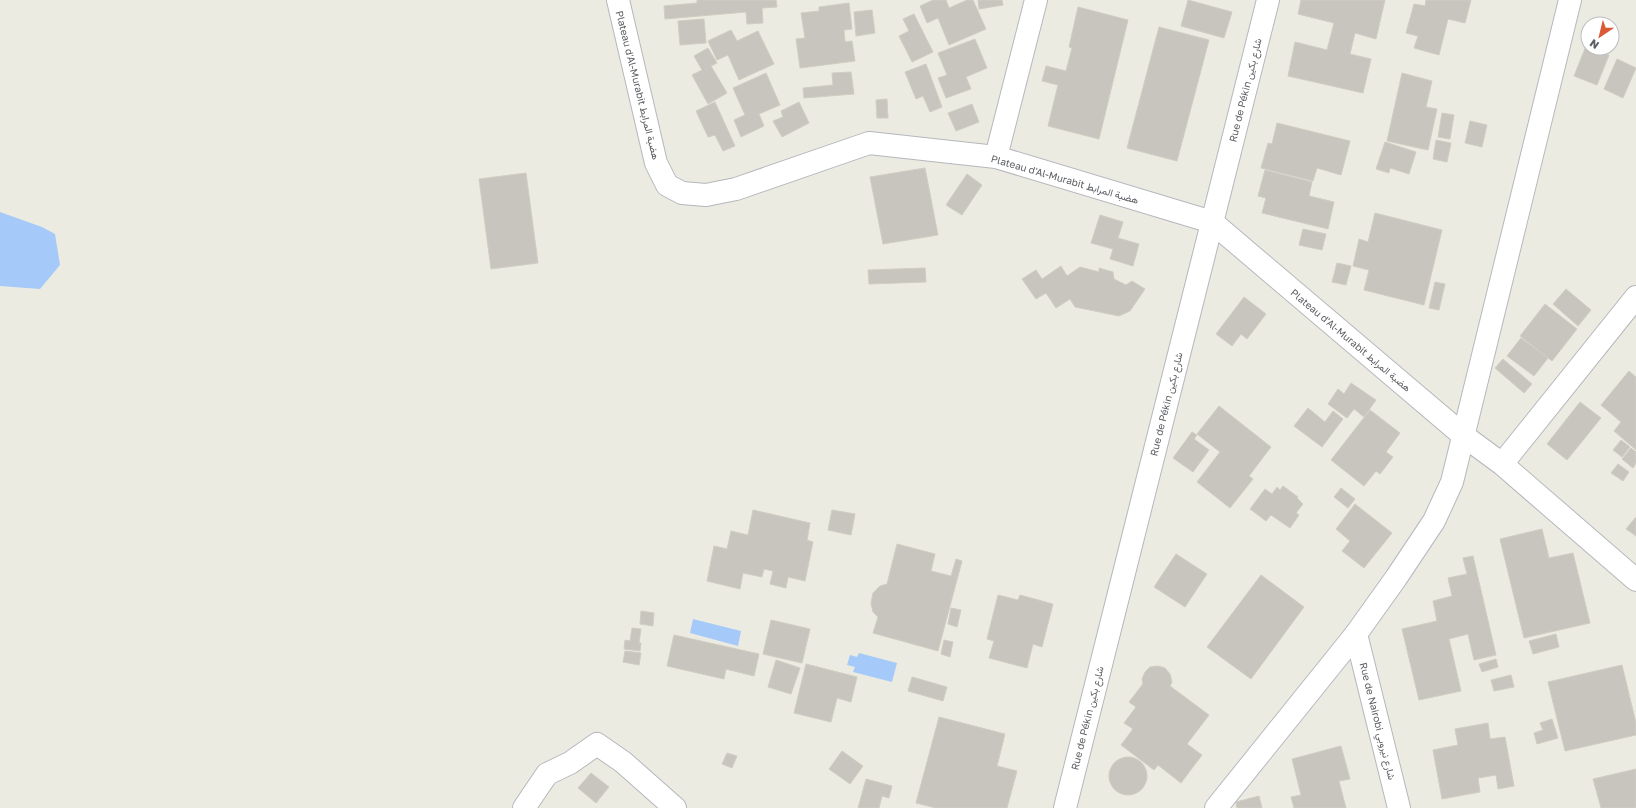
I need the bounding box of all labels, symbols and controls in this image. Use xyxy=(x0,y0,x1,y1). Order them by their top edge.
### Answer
street label: Plateau d'Al-Murabit هضبة المرابط xyxy=(613,9,662,161)
north arrow xyxy=(1580,16,1620,56)
street label: Rue de Pékin شارع بكين xyxy=(1226,37,1265,143)
text: N xyxy=(1587,37,1601,52)
street label: Plateau d'Al-Murabit هضبة المرابط xyxy=(989,152,1140,207)
street label: Plateau d'Al-Murabit هضبة المرابط xyxy=(1288,286,1414,395)
street label: Rue de Pékin شارع بكين xyxy=(1147,351,1186,457)
street label: Rue de Nairobi شارع نيروبي xyxy=(1355,661,1398,782)
street label: Rue de Pékin شارع بكين xyxy=(1068,665,1107,771)

